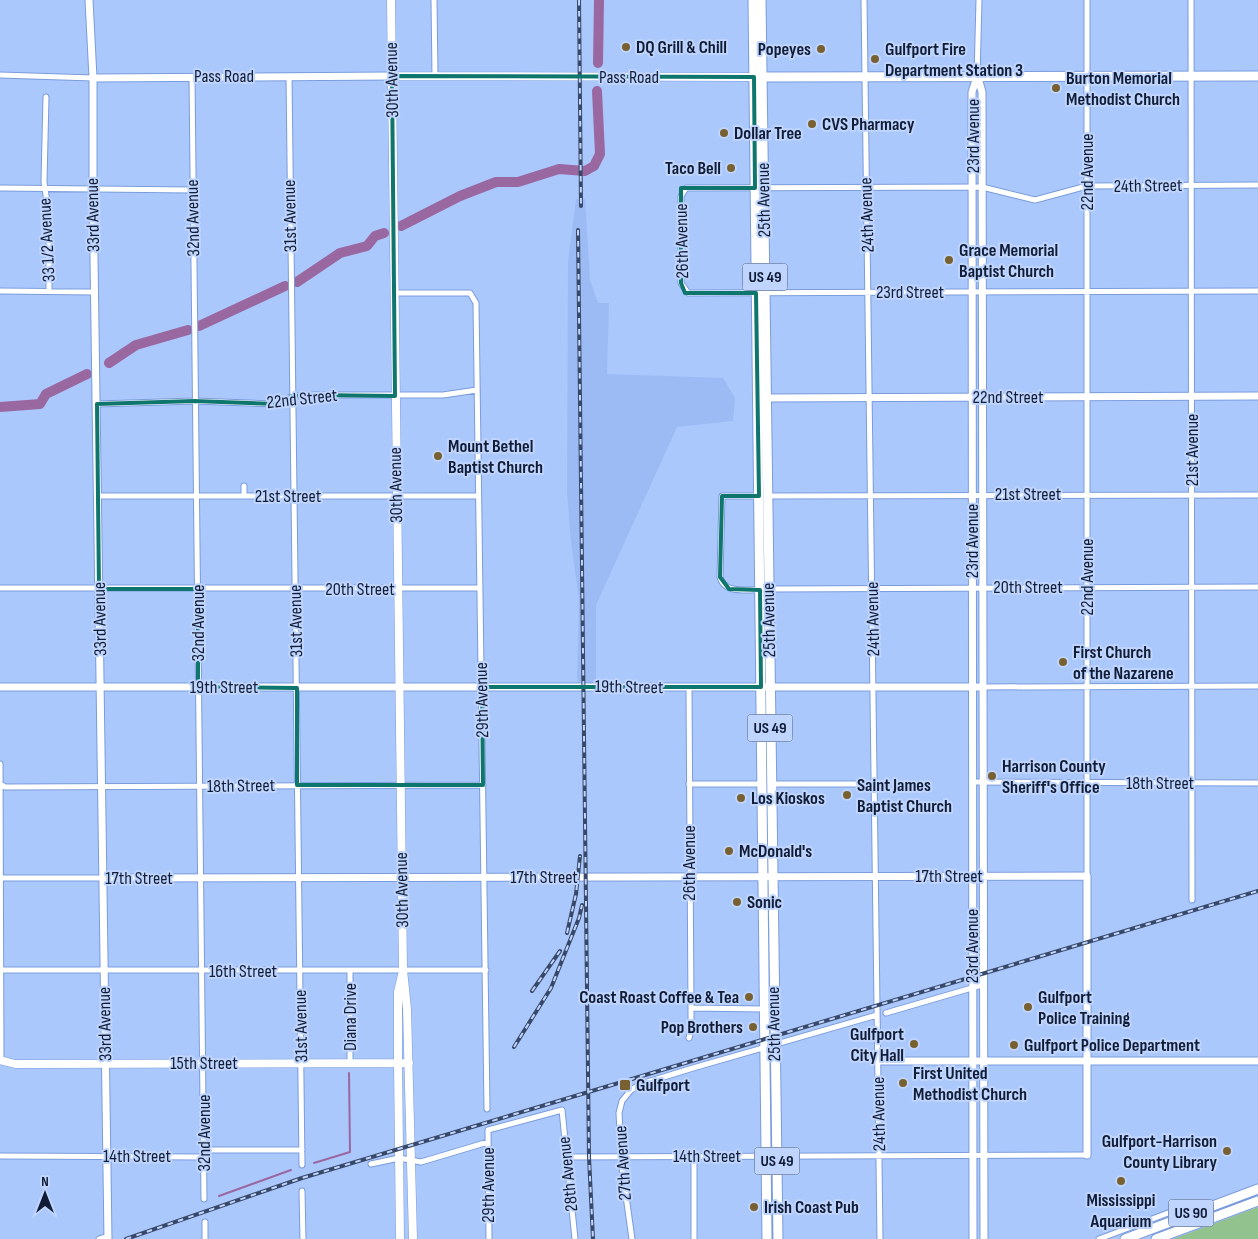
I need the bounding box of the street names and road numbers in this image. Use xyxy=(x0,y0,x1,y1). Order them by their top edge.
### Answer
street label: 30th Avenue xyxy=(381,42,403,118)
street label: Pass Road xyxy=(194,66,254,87)
street label: Pass Road xyxy=(599,67,659,88)
street label: 23rd Avenue xyxy=(963,99,984,173)
street label: 22nd Avenue xyxy=(1077,134,1098,210)
street label: 25th Avenue xyxy=(753,162,775,238)
street label: 24th Street xyxy=(1113,175,1183,197)
street label: 24th Avenue xyxy=(855,177,879,253)
street label: 33rd Avenue xyxy=(82,178,104,252)
street label: 32nd Avenue xyxy=(182,179,204,257)
street label: 31st Avenue xyxy=(279,179,301,253)
street label: 33 1/2 Avenue xyxy=(34,197,60,283)
street label: 26th Avenue xyxy=(671,203,693,279)
road number: US 49 xyxy=(742,264,788,290)
street label: 23rd Street xyxy=(876,282,945,303)
street label: 22nd Street xyxy=(266,385,339,413)
street label: 22nd Street xyxy=(973,387,1044,408)
street label: 21st Avenue xyxy=(1182,414,1203,486)
street label: 30th Avenue xyxy=(385,447,407,523)
street label: 21st Street xyxy=(995,484,1062,505)
street label: 21st Street xyxy=(255,486,322,507)
street label: 23rd Avenue xyxy=(962,504,983,578)
street label: 22nd Avenue xyxy=(1077,539,1098,615)
street label: 20th Street xyxy=(993,577,1063,598)
street label: 20th Street xyxy=(325,579,395,600)
street label: 24th Avenue xyxy=(862,581,884,657)
street label: 33rd Avenue xyxy=(89,582,111,656)
street label: 25th Avenue xyxy=(758,582,780,658)
street label: 32nd Avenue xyxy=(188,584,209,662)
street label: 31st Avenue xyxy=(285,584,307,658)
street label: 29th Avenue xyxy=(471,662,493,738)
street label: 19th Street xyxy=(595,676,664,698)
street label: 19th Street xyxy=(190,677,259,698)
road number: US 49 xyxy=(748,714,792,741)
street label: 18th Street xyxy=(1126,773,1195,794)
street label: 18th Street xyxy=(207,775,276,797)
street label: 26th Avenue xyxy=(679,825,700,901)
street label: 30th Avenue xyxy=(391,852,413,928)
street label: 17th Street xyxy=(915,866,983,887)
street label: 17th Street xyxy=(510,867,578,888)
street label: 17th Street xyxy=(105,868,173,889)
street label: 23rd Avenue xyxy=(962,909,983,983)
street label: 16th Street xyxy=(209,961,278,982)
street label: Diana Drive xyxy=(340,983,361,1051)
street label: 25th Avenue xyxy=(763,986,785,1062)
street label: 33rd Avenue xyxy=(94,987,116,1061)
street label: 31st Avenue xyxy=(290,989,312,1063)
street label: 15th Street xyxy=(170,1053,238,1074)
street label: 24th Avenue xyxy=(868,1076,890,1152)
street label: 32nd Avenue xyxy=(194,1094,215,1172)
street label: 27th Avenue xyxy=(610,1125,636,1201)
street label: 28th Avenue xyxy=(554,1135,582,1213)
street label: 14th Street xyxy=(103,1146,171,1167)
street label: 14th Street xyxy=(673,1146,741,1167)
street label: 29th Avenue xyxy=(478,1147,499,1223)
road number: US 49 xyxy=(754,1148,800,1174)
road number: US 90 xyxy=(1168,1200,1214,1226)

